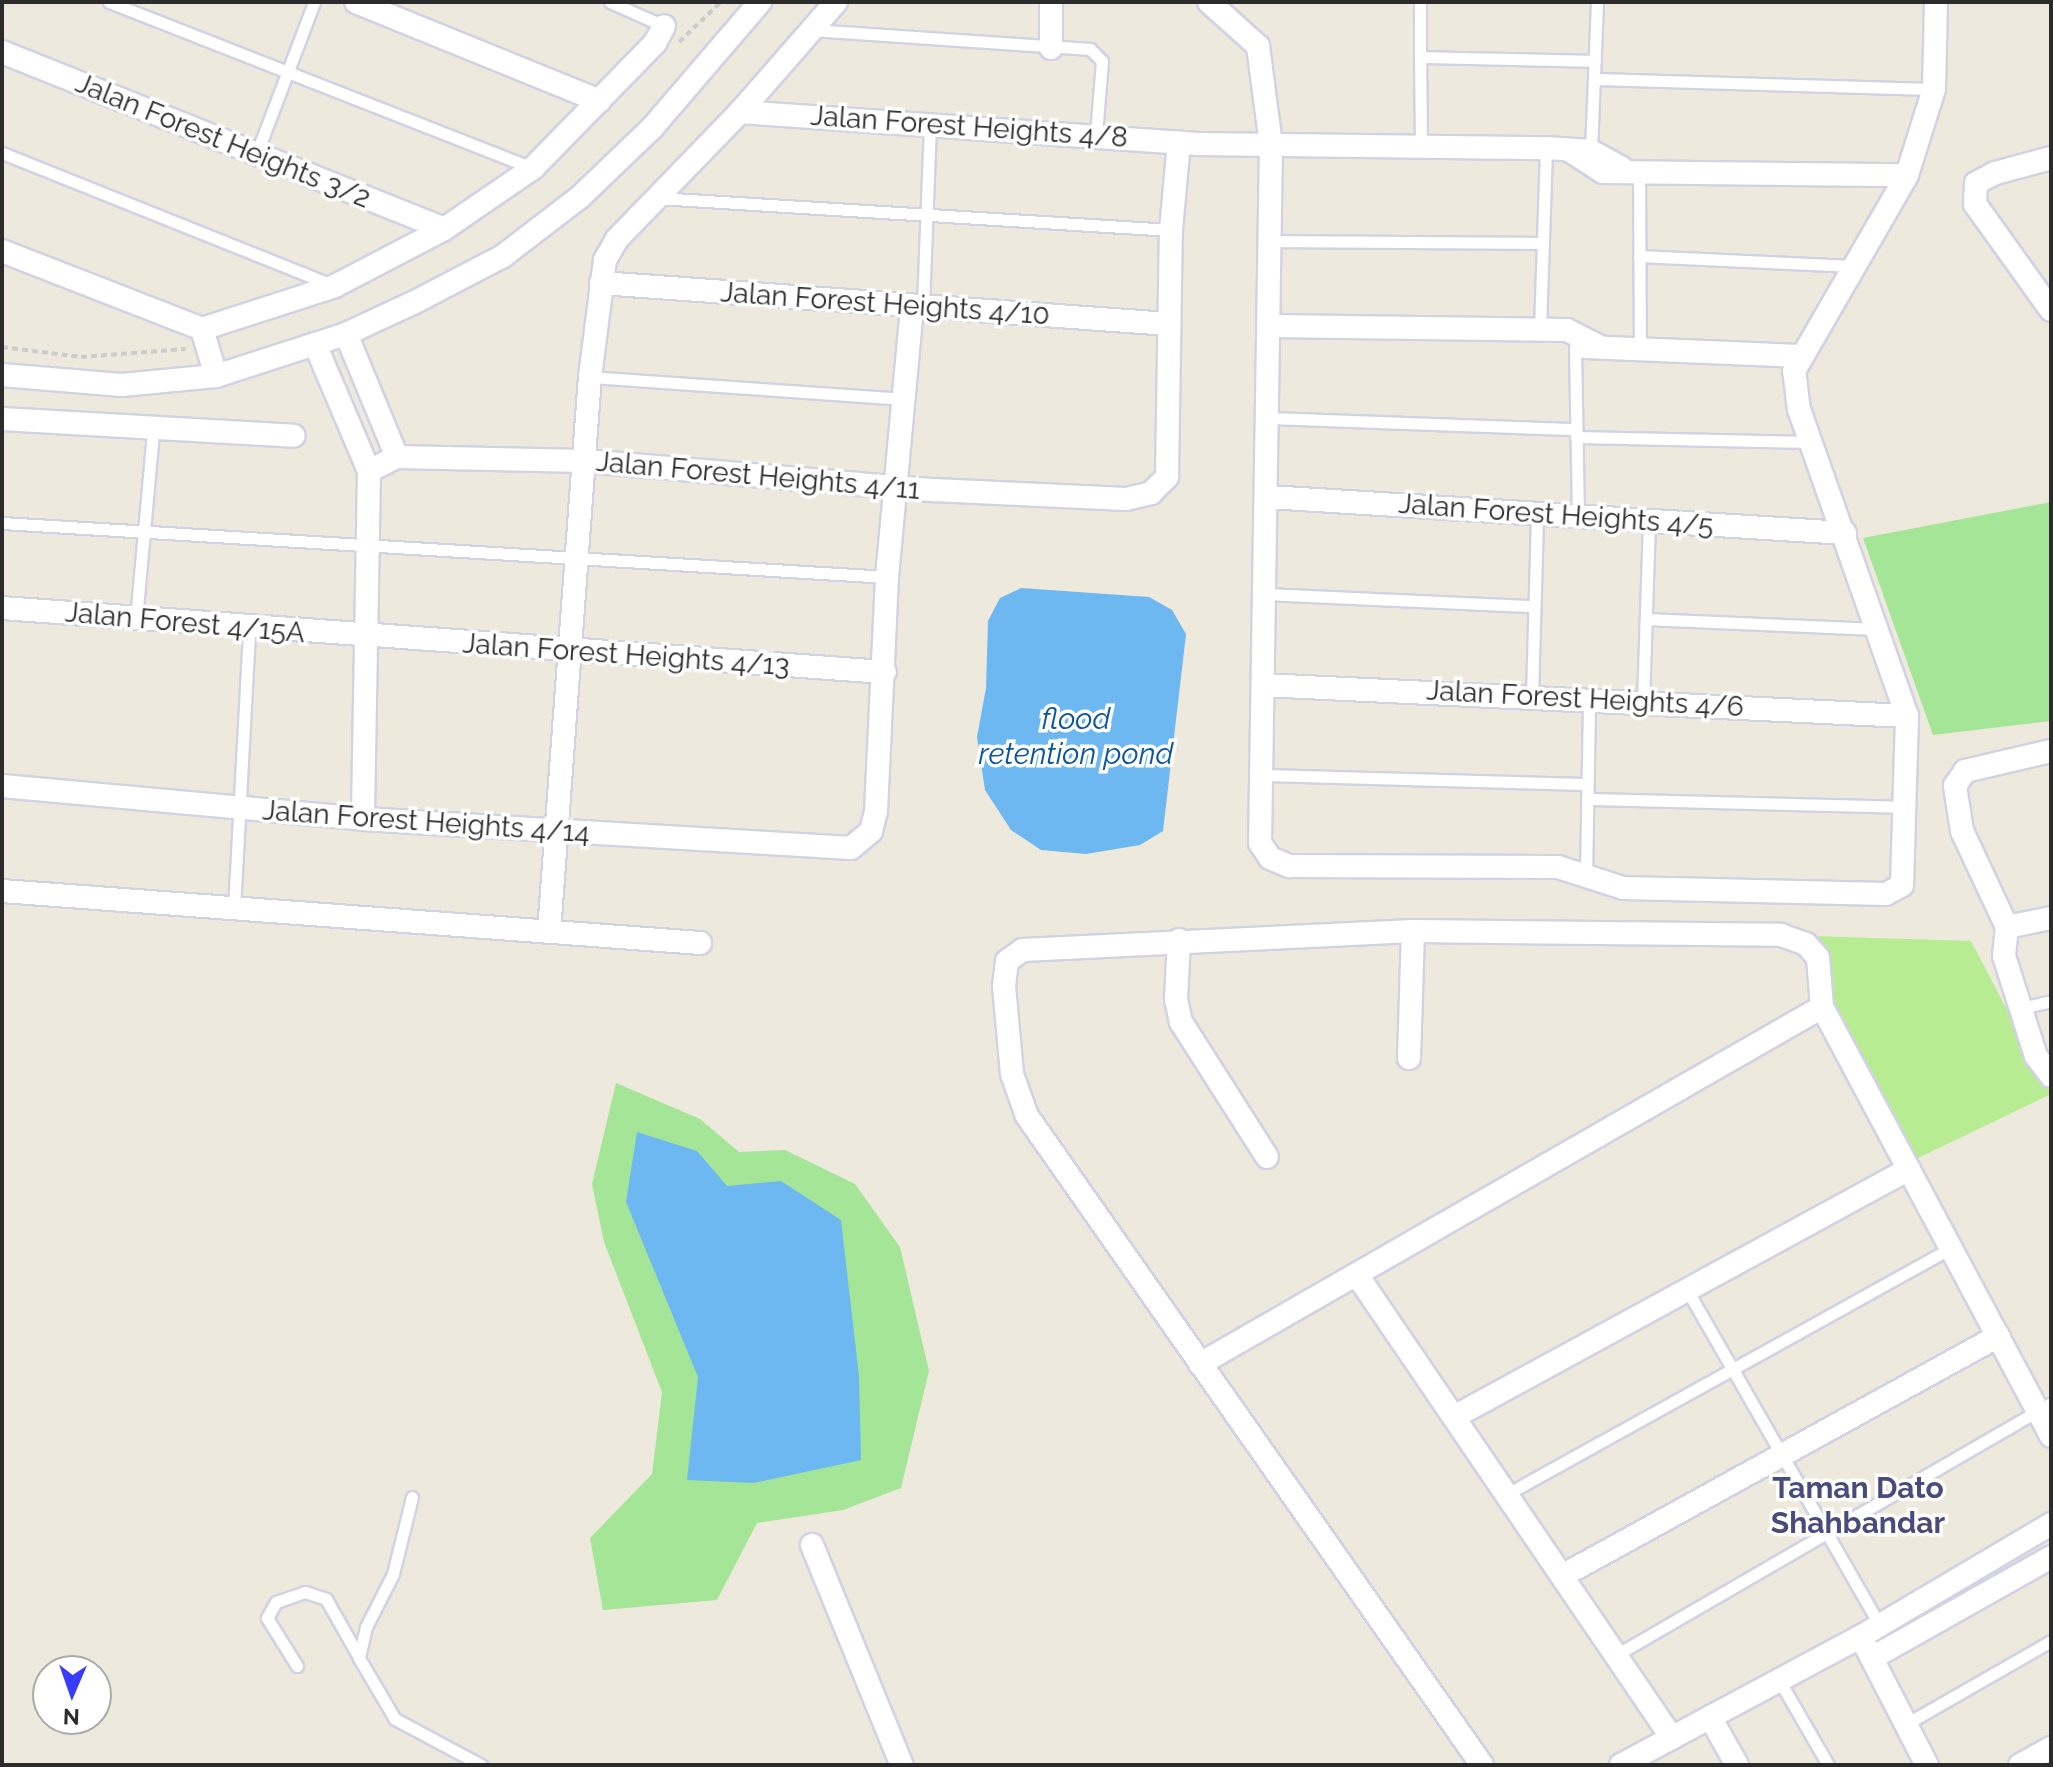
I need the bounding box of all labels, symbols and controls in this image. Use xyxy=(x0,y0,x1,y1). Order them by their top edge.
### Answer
street label: Jalan Forest Heights 3/2 xyxy=(71,66,375,216)
street label: Jalan Forest Heights 4/8 xyxy=(809,99,1129,155)
street label: Jalan Forest Heights 4/10 xyxy=(719,276,1051,332)
street label: Jalan Forest Heights 4/11 xyxy=(595,445,921,507)
street label: Jalan Forest Heights 4/5 xyxy=(1397,487,1715,543)
street label: Jalan Forest 4/15A xyxy=(64,596,306,650)
street label: Jalan Forest Heights 4/13 xyxy=(461,627,791,683)
street label: Jalan Forest Heights 4/6 xyxy=(1425,674,1745,724)
water label: flood retention pond xyxy=(979,701,1173,772)
street label: Jalan Forest Heights 4/14 xyxy=(261,794,591,850)
district label: Taman Dato Shahbandar xyxy=(1771,1470,1945,1540)
north arrow xyxy=(32,1655,112,1735)
text: N xyxy=(62,1704,80,1730)

